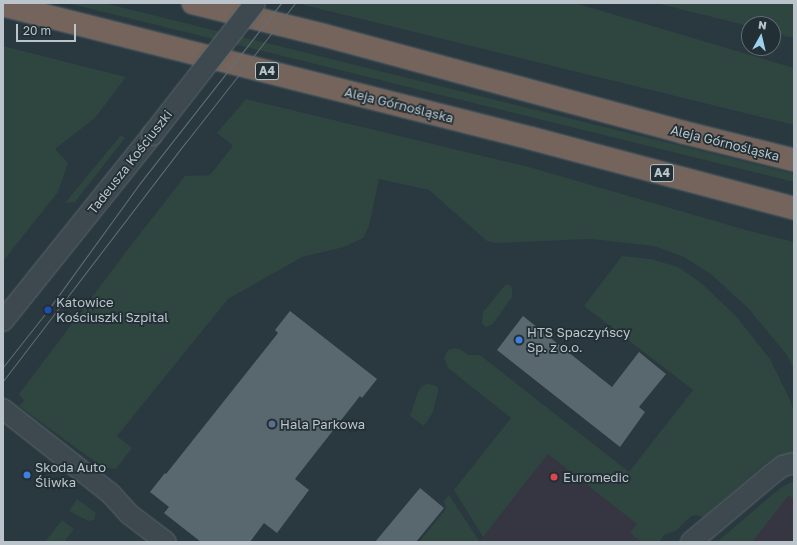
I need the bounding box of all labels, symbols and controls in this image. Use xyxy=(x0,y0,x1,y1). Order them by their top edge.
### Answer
scale bar xyxy=(18,16,78,42)
north arrow xyxy=(741,16,781,56)
text: N xyxy=(758,18,768,32)
text: 20 m xyxy=(23,23,51,38)
road number: A4 xyxy=(254,61,280,81)
street label: Aleja Górnośląska xyxy=(343,84,455,126)
street label: Tadeusza Kościuszki xyxy=(84,107,176,217)
street label: Aleja Górnośląska xyxy=(669,122,781,164)
road number: A4 xyxy=(649,163,675,183)
place label: Katowice Kościuszki Szpital xyxy=(56,295,168,326)
marker: Katowice Kościuszki Szpital xyxy=(43,305,53,315)
place label: HTS Spaczyńscy Sp. z o.o. xyxy=(527,325,630,356)
marker: HTS Spaczyńscy Sp. z o.o. xyxy=(514,335,524,345)
place label: Hala Parkowa xyxy=(280,416,365,432)
marker: Hala Parkowa xyxy=(267,419,277,429)
place label: Skoda Auto Śliwka xyxy=(35,460,106,491)
place label: Euromedic xyxy=(563,469,629,485)
marker: Skoda Auto Śliwka xyxy=(22,470,32,480)
marker: Euromedic xyxy=(548,471,560,483)

